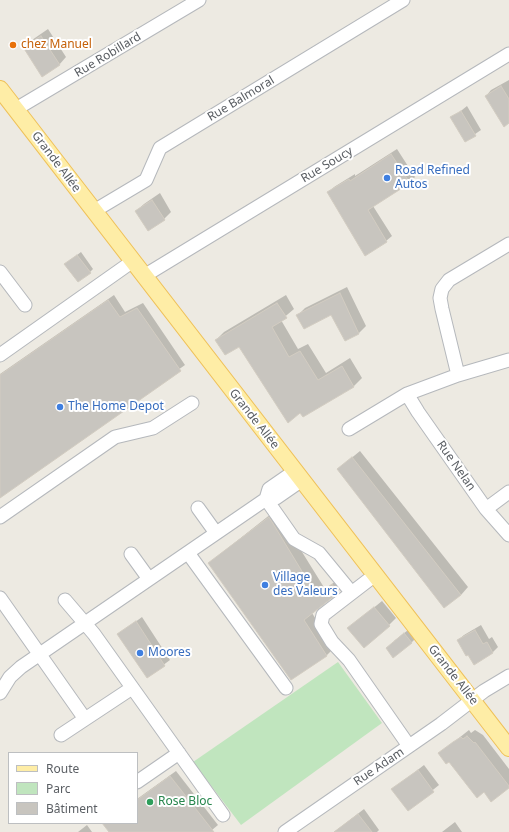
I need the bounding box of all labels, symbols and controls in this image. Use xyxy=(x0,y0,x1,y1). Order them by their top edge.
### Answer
street label: Rue Robillard xyxy=(72,30,144,80)
place label: chez Manuel xyxy=(21,38,92,52)
marker: chez Manuel xyxy=(8,40,18,50)
street label: Rue Balmoral xyxy=(205,73,277,125)
street label: Grande Allée xyxy=(29,129,83,195)
street label: Rue Soucy xyxy=(298,144,356,186)
place label: Road Refined Autos xyxy=(395,164,470,192)
marker: Road Refined Autos xyxy=(382,173,392,183)
street label: Grande Allée xyxy=(226,386,282,452)
place label: The Home Depot xyxy=(68,400,164,414)
marker: The Home Depot xyxy=(55,402,65,412)
street label: Rue Nelan xyxy=(433,438,479,494)
place label: Village des Valeurs xyxy=(273,571,338,599)
marker: Village des Valeurs xyxy=(260,580,270,590)
street label: Grande Allée xyxy=(425,642,481,708)
place label: Moores xyxy=(148,646,191,660)
marker: Moores xyxy=(135,648,145,658)
street label: Rue Adam xyxy=(351,745,407,789)
legend xyxy=(8,752,138,824)
text: Route xyxy=(46,760,79,777)
text: Parc xyxy=(46,780,70,797)
place label: Rose Bloc xyxy=(158,795,212,809)
marker: Rose Bloc xyxy=(145,797,155,807)
text: Bâtiment xyxy=(46,800,98,817)

